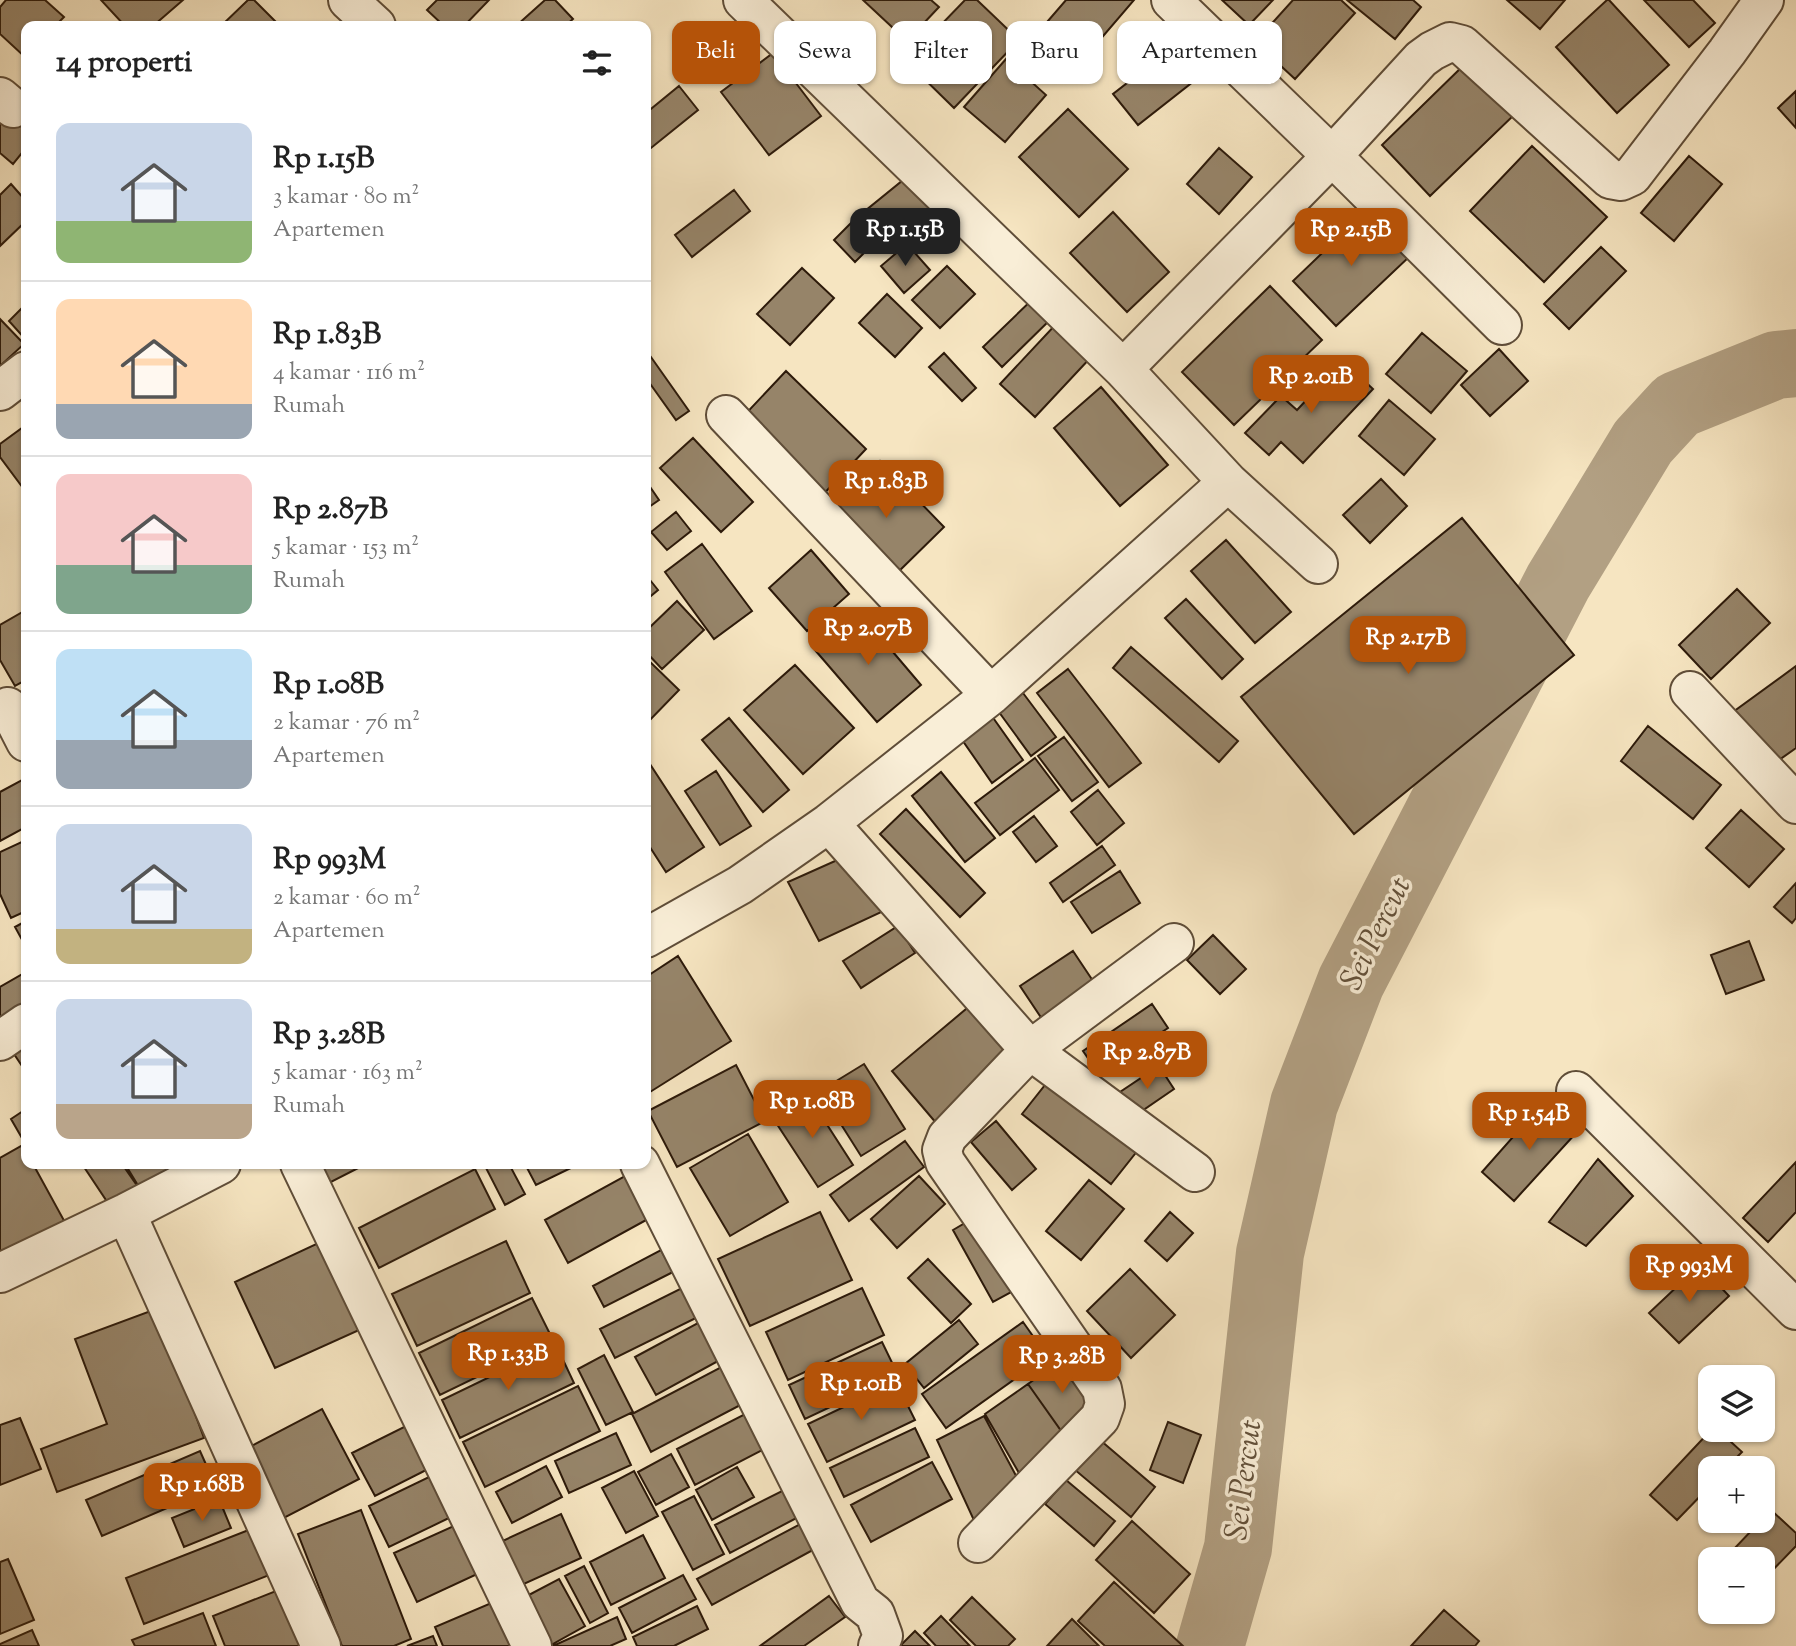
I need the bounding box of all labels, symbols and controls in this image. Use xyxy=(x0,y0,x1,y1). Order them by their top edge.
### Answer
chip: Beli xyxy=(672,21,760,84)
chip: Sewa xyxy=(774,21,876,84)
chip: Filter xyxy=(890,21,992,84)
chip: Baru xyxy=(1006,21,1103,84)
chip: Apartemen xyxy=(1117,21,1282,84)
text: 14 properti xyxy=(56,42,192,85)
icon: filters xyxy=(578,44,616,82)
text: Rp 1.15B xyxy=(273,138,374,181)
icon: home xyxy=(112,151,196,235)
text: 3 kamar · 80 m² xyxy=(273,181,419,214)
pin: Rp 1.15B xyxy=(833,208,977,268)
pin: Rp 2.15B xyxy=(1279,208,1423,268)
text: Apartemen xyxy=(273,214,385,247)
text: Rp 1.15B xyxy=(866,214,944,247)
text: Rp 2.15B xyxy=(1311,214,1391,247)
text: Rp 1.83B xyxy=(273,314,381,357)
icon: home xyxy=(112,327,196,411)
pin: Rp 2.01B xyxy=(1239,356,1383,415)
text: 4 kamar · 116 m² xyxy=(273,357,425,390)
text: Rp 2.01B xyxy=(1269,361,1353,394)
text: Rumah xyxy=(273,390,345,423)
pin: Rp 1.83B xyxy=(814,461,958,520)
text: Rp 1.83B xyxy=(845,466,927,499)
text: Rp 2.87B xyxy=(273,489,388,532)
icon: home xyxy=(112,502,196,586)
text: 5 kamar · 153 m² xyxy=(273,532,419,565)
text: Rumah xyxy=(273,565,345,598)
pin: Rp 2.07B xyxy=(796,608,940,667)
text: Rp 2.07B xyxy=(824,613,912,646)
pin: Rp 2.17B xyxy=(1336,616,1480,676)
text: Rp 2.17B xyxy=(1366,622,1450,655)
text: Rp 1.08B xyxy=(273,664,384,707)
icon: home xyxy=(112,677,196,761)
text: 2 kamar · 76 m² xyxy=(273,707,420,740)
text: Apartemen xyxy=(273,740,385,773)
text: Rp 993M xyxy=(273,839,386,882)
icon: home xyxy=(112,852,196,936)
water label: Sei Percut xyxy=(1330,870,1424,998)
text: 2 kamar · 60 m² xyxy=(273,882,421,915)
text: Apartemen xyxy=(273,915,385,948)
text: Rp 3.28B xyxy=(273,1014,385,1057)
icon: home xyxy=(112,1027,196,1111)
pin: Rp 2.87B xyxy=(1075,1032,1219,1091)
text: Rp 2.87B xyxy=(1103,1037,1191,1070)
text: 5 kamar · 163 m² xyxy=(273,1057,423,1090)
pin: Rp 1.08B xyxy=(740,1080,884,1140)
text: Rp 1.08B xyxy=(769,1086,855,1119)
text: Rumah xyxy=(273,1090,345,1123)
pin: Rp 1.54B xyxy=(1457,1092,1601,1152)
text: Rp 1.54B xyxy=(1488,1098,1570,1131)
pin: Rp 993M xyxy=(1624,1244,1754,1304)
text: Rp 993M xyxy=(1646,1250,1732,1283)
pin: Rp 1.33B xyxy=(436,1332,580,1392)
pin: Rp 3.28B xyxy=(990,1336,1134,1395)
text: Rp 1.33B xyxy=(468,1338,548,1371)
text: Rp 3.28B xyxy=(1019,1341,1105,1374)
pin: Rp 1.01B xyxy=(789,1362,933,1422)
map controls xyxy=(1698,1365,1775,1624)
button: layers xyxy=(1698,1365,1775,1442)
text: Rp 1.01B xyxy=(820,1368,902,1401)
water label: Sei Percut xyxy=(1215,1417,1275,1543)
button: + xyxy=(1698,1456,1775,1533)
pin: Rp 1.68B xyxy=(130,1464,274,1523)
text: Rp 1.68B xyxy=(160,1469,244,1502)
button: − xyxy=(1698,1547,1775,1624)

